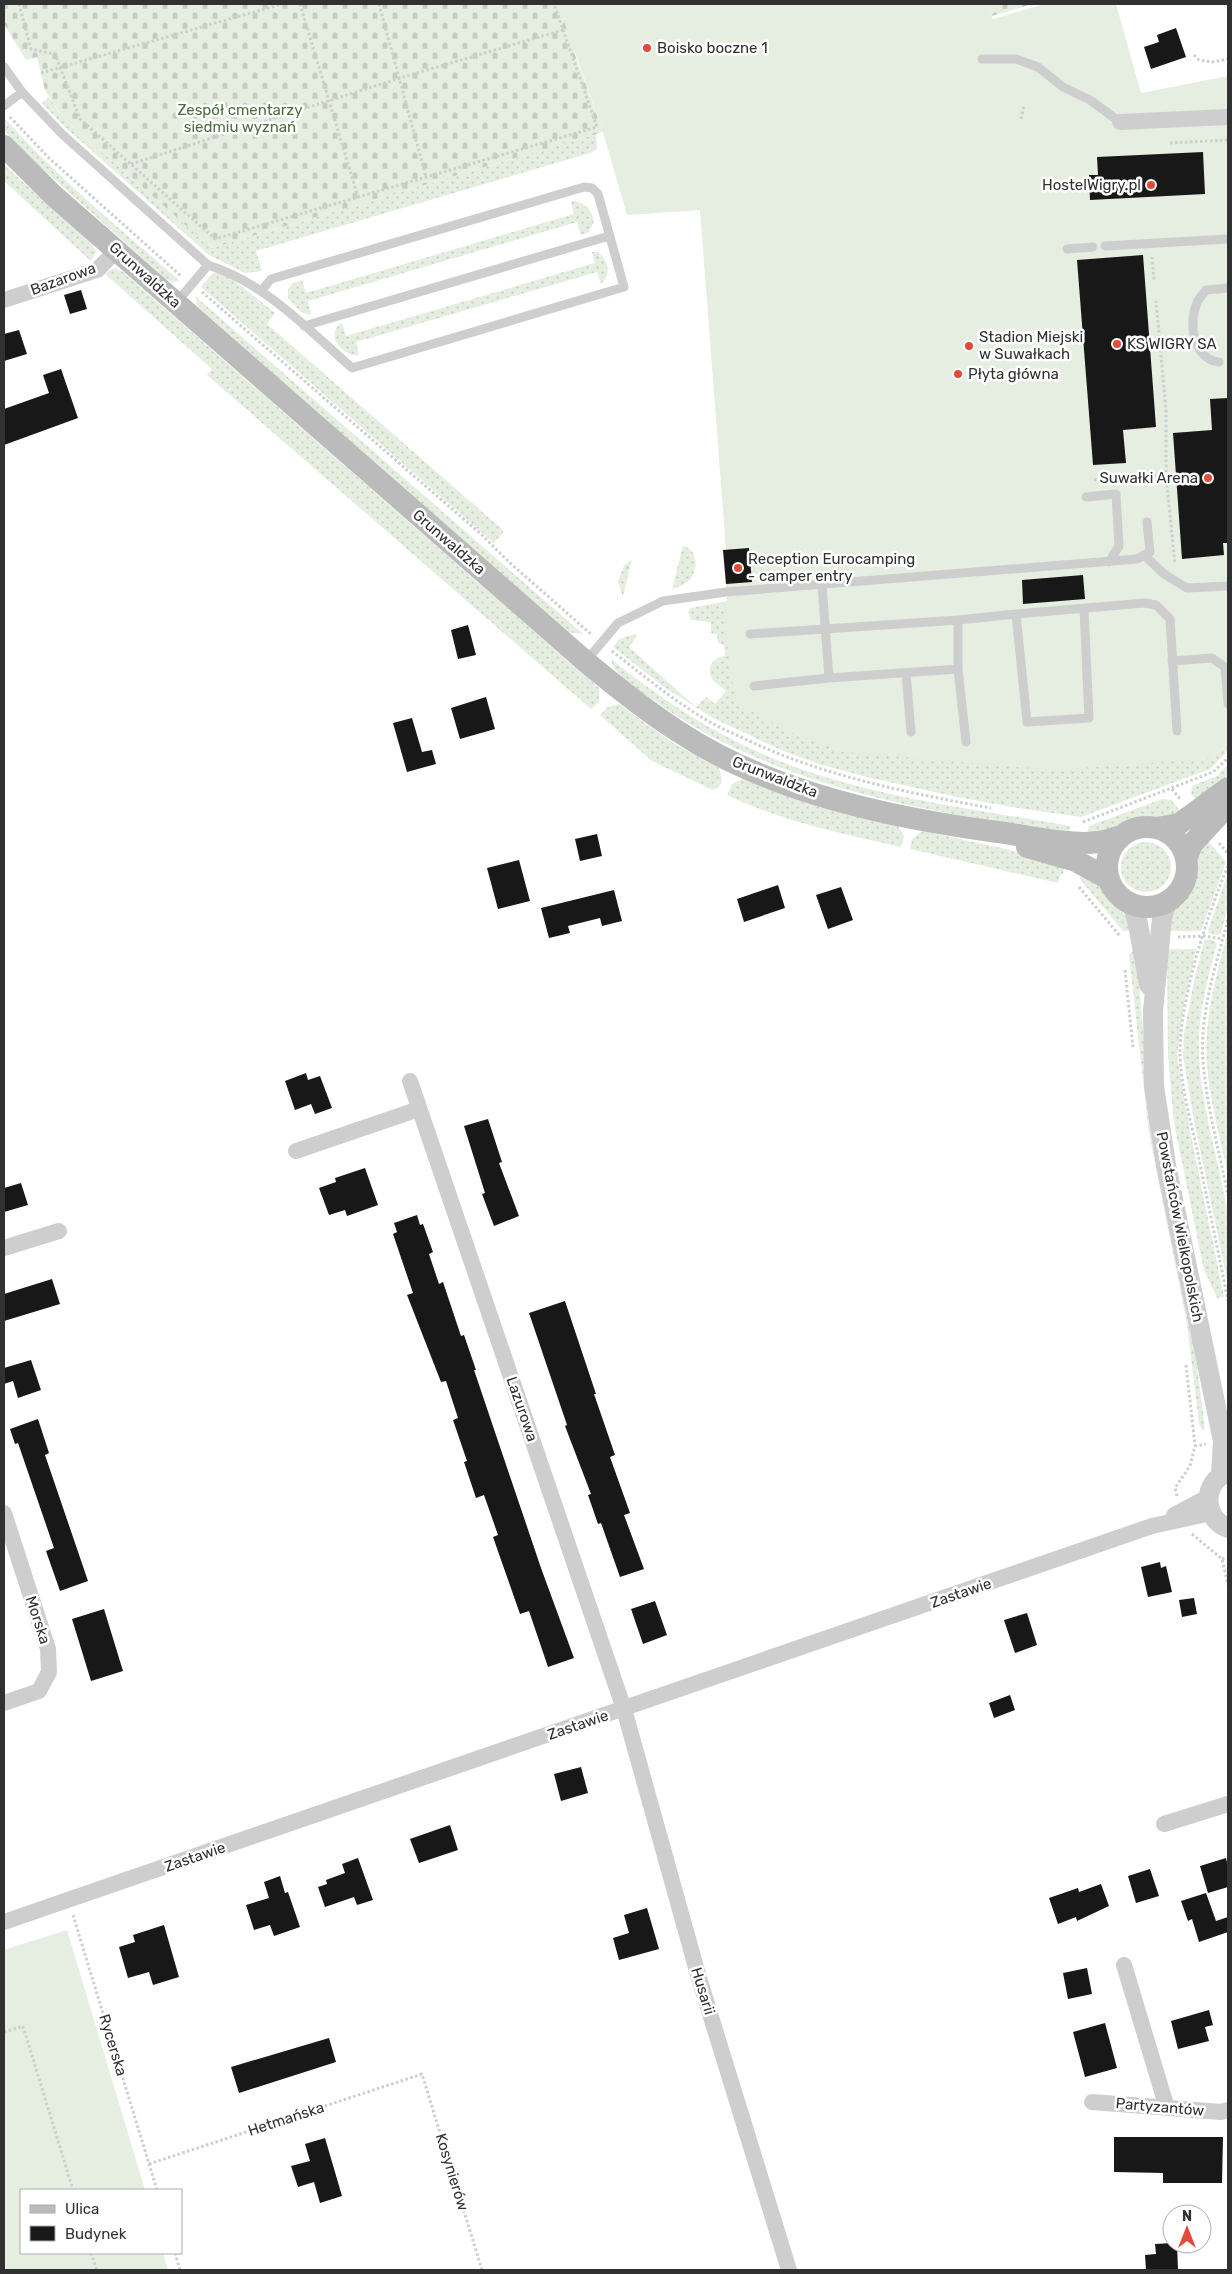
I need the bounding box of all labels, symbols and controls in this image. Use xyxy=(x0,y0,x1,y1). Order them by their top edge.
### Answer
place label: Boisko boczne 1 xyxy=(657,39,768,57)
marker: Boisko boczne 1 xyxy=(641,42,653,54)
park label: Zespół cmentarzy siedmiu wyznań xyxy=(178,101,302,136)
place label: HostelWigry.pl xyxy=(1042,176,1141,194)
marker: HostelWigry.pl xyxy=(1145,179,1157,191)
street label: Grunwaldzka xyxy=(106,238,184,312)
street label: Bazarowa xyxy=(28,259,98,299)
place label: Stadion Miejski w Suwałkach xyxy=(979,328,1083,363)
place label: KS WIGRY SA xyxy=(1127,335,1217,353)
marker: KS WIGRY SA xyxy=(1111,338,1123,350)
marker: Stadion Miejski w Suwałkach xyxy=(963,340,975,352)
place label: Płyta główna xyxy=(968,365,1059,383)
marker: Płyta główna xyxy=(952,368,964,380)
place label: Suwałki Arena xyxy=(1099,469,1198,487)
marker: Suwałki Arena xyxy=(1202,472,1214,484)
street label: Grunwaldzka xyxy=(409,506,489,578)
place label: Reception Eurocamping - camper entry xyxy=(748,550,915,585)
marker: Reception Eurocamping - camper entry xyxy=(732,562,744,574)
street label: Grunwaldzka xyxy=(730,752,820,802)
street label: Powstańców Wielkopolskich xyxy=(1153,1130,1207,1324)
street label: Lazurowa xyxy=(503,1374,541,1444)
street label: Zastawie xyxy=(928,1574,994,1612)
street label: Morska xyxy=(22,1594,54,1646)
street label: Zastawie xyxy=(545,1706,611,1744)
street label: Zastawie xyxy=(162,1838,228,1876)
street label: Husarii xyxy=(687,1965,719,2017)
street label: Rycerska xyxy=(95,2012,131,2078)
street label: Partyzantów xyxy=(1115,2094,1205,2120)
street label: Hetmańska xyxy=(246,2098,326,2140)
street label: Kosynierów xyxy=(432,2131,472,2213)
legend xyxy=(20,2189,182,2254)
text: Ulica xyxy=(65,2200,99,2218)
north arrow xyxy=(1162,2204,1212,2254)
text: N xyxy=(1182,2208,1192,2225)
text: Budynek xyxy=(65,2225,127,2243)

